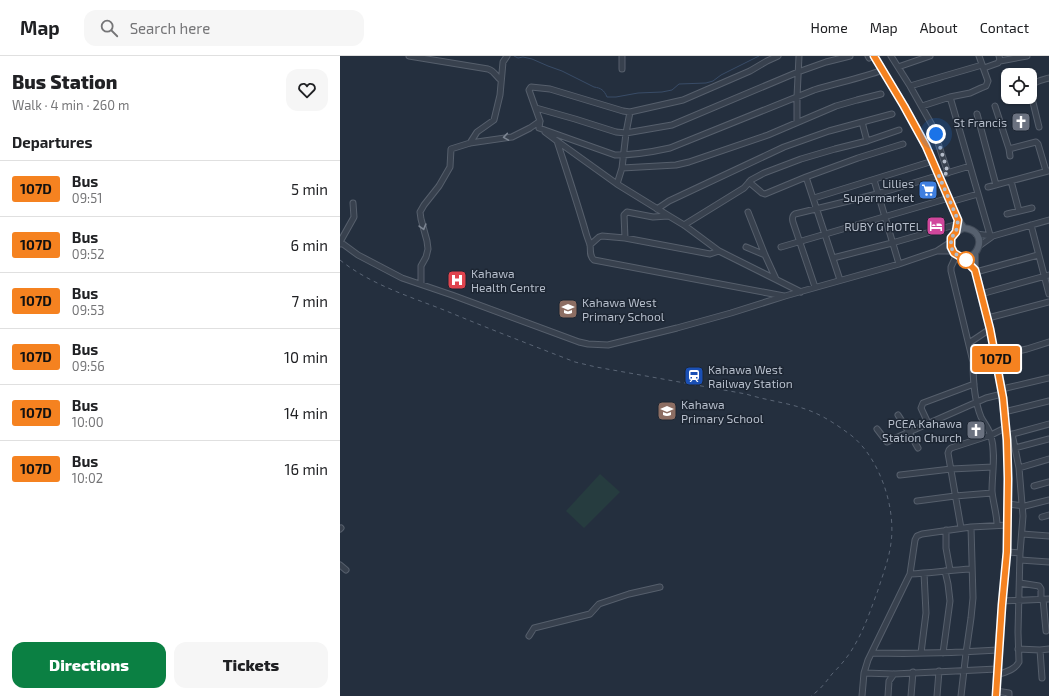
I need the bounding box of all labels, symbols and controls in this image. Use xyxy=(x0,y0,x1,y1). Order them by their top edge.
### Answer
search box xyxy=(84,10,364,46)
text: Map xyxy=(20,16,60,39)
icon: search xyxy=(98,17,120,39)
text: Search here xyxy=(130,19,210,37)
text: Home xyxy=(811,19,848,36)
text: Map xyxy=(870,19,898,36)
text: About xyxy=(920,19,958,36)
text: Contact xyxy=(980,19,1029,36)
map controls xyxy=(1001,68,1037,104)
button: locate xyxy=(1001,68,1037,104)
button: heart xyxy=(286,69,328,111)
text: Bus Station xyxy=(12,70,117,93)
text: Walk · 4 min · 260 m xyxy=(12,97,129,113)
church icon: St Francis xyxy=(1010,111,1032,133)
place label: St Francis xyxy=(954,115,1007,129)
your location xyxy=(926,124,946,144)
one-way arrow xyxy=(503,132,509,141)
text: Departures xyxy=(12,133,92,151)
text: Bus xyxy=(72,172,98,190)
place label: Lillies Supermarket xyxy=(843,176,914,204)
supermarket icon: Lillies Supermarket xyxy=(917,179,939,201)
text: 107D xyxy=(20,180,52,197)
text: 5 min xyxy=(291,180,328,198)
text: 09:51 xyxy=(72,190,102,206)
hotel icon: RUBY G HOTEL xyxy=(925,215,947,237)
place label: RUBY G HOTEL xyxy=(844,219,922,233)
one-way arrow xyxy=(418,224,427,231)
text: Bus xyxy=(72,228,98,246)
text: 107D xyxy=(20,236,52,253)
text: 6 min xyxy=(290,236,328,254)
text: 09:52 xyxy=(72,246,104,262)
unlabelled marker xyxy=(957,251,975,269)
place label: Kahawa Health Centre xyxy=(471,266,546,294)
hospital icon: Kahawa Health Centre xyxy=(446,269,468,291)
text: Bus xyxy=(72,284,98,302)
text: 107D xyxy=(20,292,52,309)
text: 7 min xyxy=(291,292,328,310)
place label: Kahawa West Primary School xyxy=(582,295,665,323)
school or university icon: Kahawa West Primary School xyxy=(557,298,579,320)
text: 09:53 xyxy=(72,302,104,318)
text: Bus xyxy=(72,340,98,358)
line badge: 107D xyxy=(968,346,1024,372)
text: 107D xyxy=(20,348,52,365)
text: 10 min xyxy=(284,348,328,366)
text: 107D xyxy=(980,350,1012,367)
text: 09:56 xyxy=(72,358,105,374)
place label: Kahawa West Railway Station xyxy=(708,362,793,390)
station icon: Kahawa West Railway Station xyxy=(683,365,705,387)
text: Bus xyxy=(72,396,98,414)
place label: Kahawa Primary School xyxy=(681,397,764,425)
school or university icon: Kahawa Primary School xyxy=(656,400,678,422)
text: 107D xyxy=(20,404,52,421)
text: 14 min xyxy=(284,404,328,422)
text: 10:00 xyxy=(72,414,104,430)
place label: PCEA Kahawa Station Church xyxy=(882,416,962,444)
church icon: PCEA Kahawa Station Church xyxy=(965,419,987,441)
text: Bus xyxy=(72,452,98,470)
text: 107D xyxy=(20,460,52,477)
text: 16 min xyxy=(285,460,328,478)
text: 10:02 xyxy=(72,470,103,486)
button: Directions xyxy=(12,642,166,688)
button: Tickets xyxy=(174,642,328,688)

